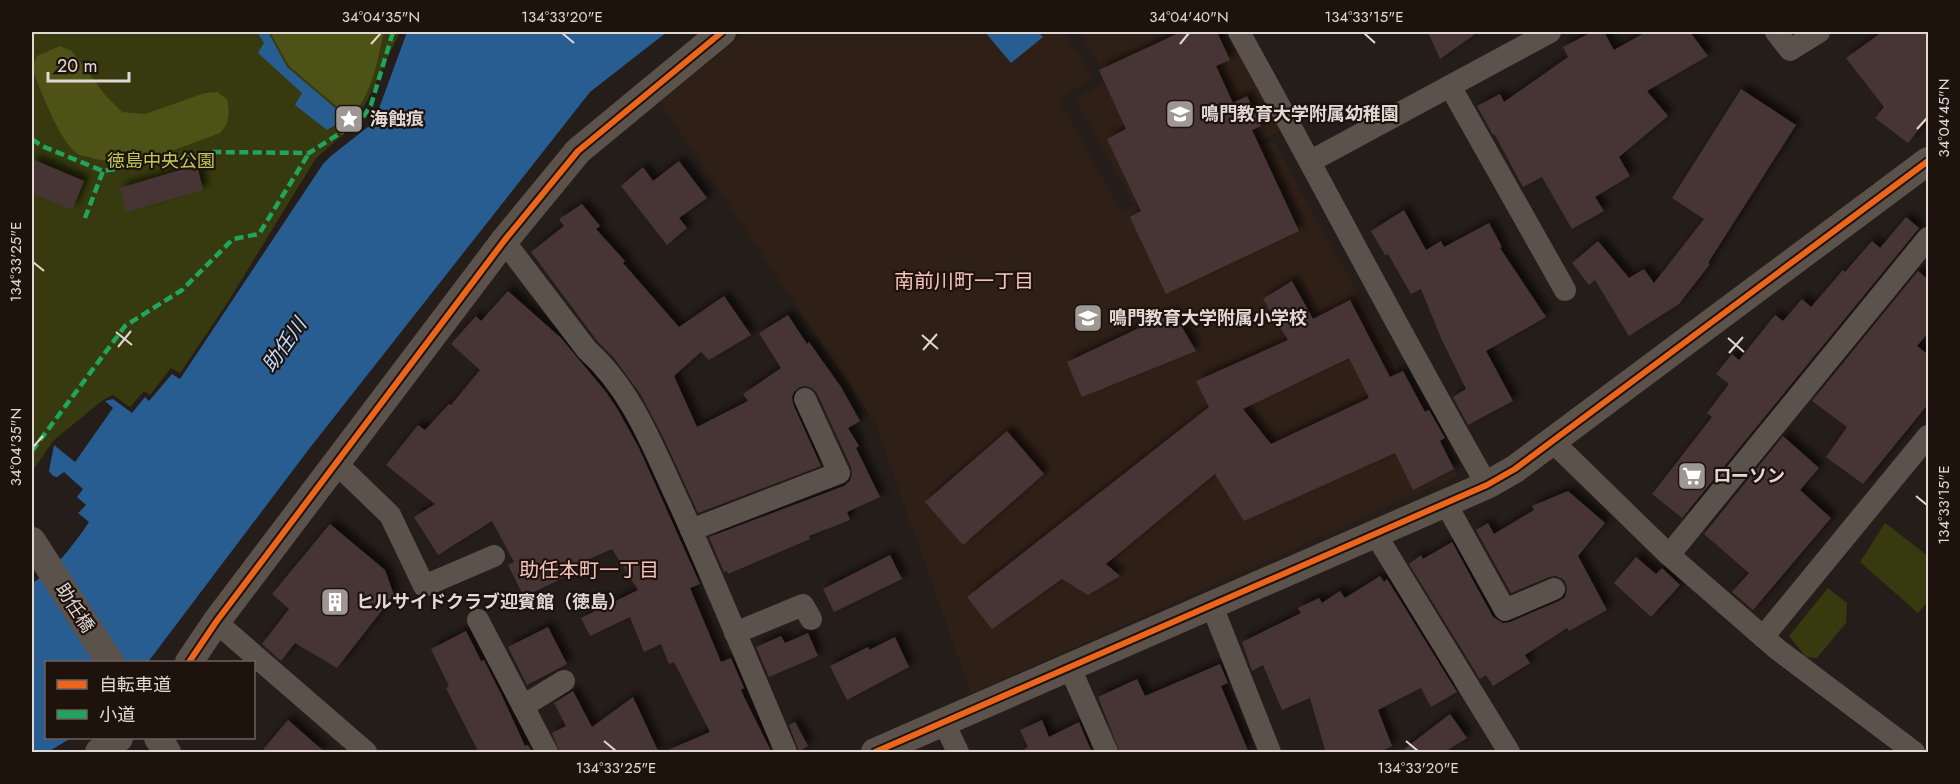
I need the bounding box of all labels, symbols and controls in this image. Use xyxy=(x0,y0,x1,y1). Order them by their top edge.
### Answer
text: 34°04'35"N xyxy=(342,6,420,28)
text: 134°33'20"E xyxy=(521,6,603,28)
text: 34°04'40"N xyxy=(1149,6,1229,28)
text: 134°33'15"E xyxy=(1325,6,1403,28)
scale bar xyxy=(48,45,129,83)
text: 20 m xyxy=(57,53,97,79)
text: 34°04'45"N xyxy=(1933,79,1955,157)
school or university icon: 鳴門教育大学附属幼稚園 xyxy=(1164,98,1196,130)
place label: 鳴門教育大学附属幼稚園 xyxy=(1201,101,1399,127)
place icon: 海蝕痕 xyxy=(333,103,365,135)
place label: 海蝕痕 xyxy=(370,106,424,132)
park label: 徳島中央公園 xyxy=(107,148,215,174)
text: 134°33'25"E xyxy=(5,222,27,302)
district label: 南前川町一丁目 xyxy=(894,267,1034,296)
school or university icon: 鳴門教育大学附属小学校 xyxy=(1072,302,1104,334)
place label: 鳴門教育大学附属小学校 xyxy=(1109,305,1307,331)
water label: 助任川 xyxy=(255,311,315,378)
text: 34°04'35"N xyxy=(5,408,27,486)
supermarket icon: ローソン xyxy=(1676,460,1708,492)
place label: ローソン xyxy=(1713,463,1785,489)
text: 134°33'15"E xyxy=(1933,466,1955,544)
district label: 助任本町一丁目 xyxy=(519,556,659,585)
street label: 助任橋 xyxy=(49,578,101,638)
building icon: ヒルサイドクラブ迎賓館（徳島） xyxy=(319,586,351,618)
place label: ヒルサイドクラブ迎賓館（徳島） xyxy=(356,589,626,615)
legend xyxy=(45,661,255,739)
text: 自転車道 xyxy=(99,672,171,698)
text: 小道 xyxy=(99,702,135,728)
text: 134°33'25"E xyxy=(576,757,656,779)
text: 134°33'20"E xyxy=(1377,757,1459,779)

